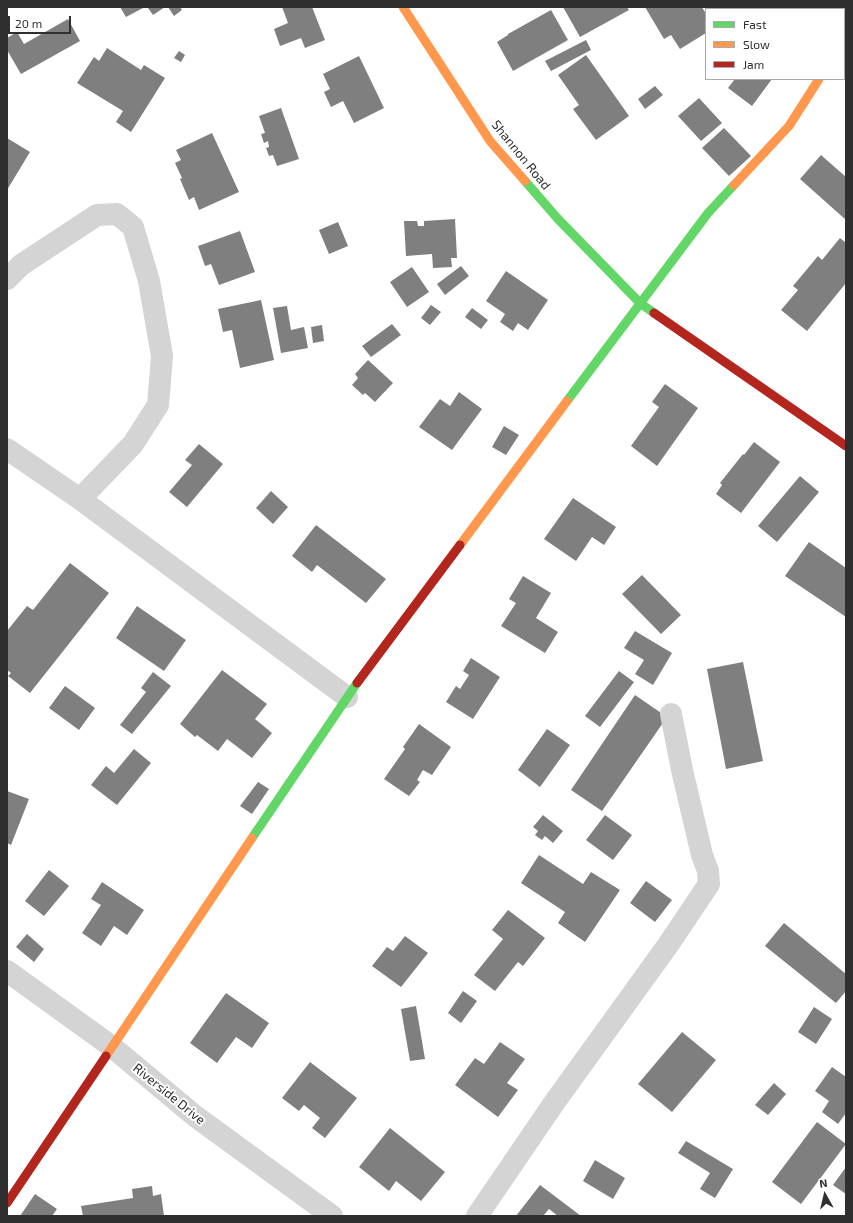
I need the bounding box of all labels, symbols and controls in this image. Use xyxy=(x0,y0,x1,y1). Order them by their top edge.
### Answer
scale bar xyxy=(10,8,73,34)
legend xyxy=(705,8,845,80)
text: 20 m xyxy=(15,16,42,30)
text: Fast xyxy=(743,17,766,31)
text: Slow xyxy=(743,37,770,51)
text: Jam xyxy=(743,57,764,71)
street label: Shannon Road xyxy=(488,117,554,193)
street label: Riverside Drive xyxy=(130,1060,208,1128)
north arrow xyxy=(805,1175,845,1215)
text: N xyxy=(818,1176,828,1190)

